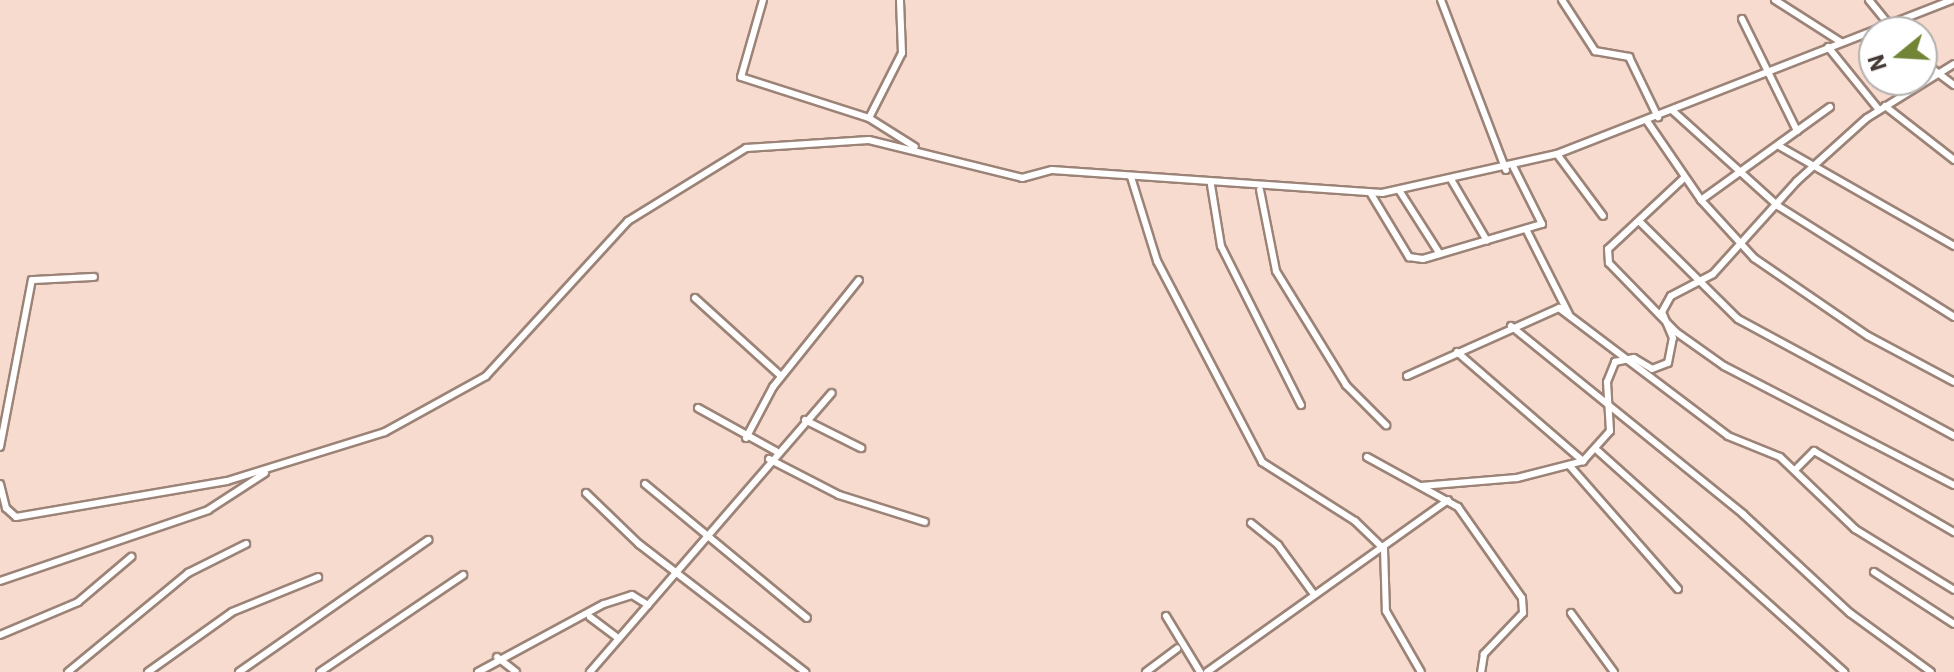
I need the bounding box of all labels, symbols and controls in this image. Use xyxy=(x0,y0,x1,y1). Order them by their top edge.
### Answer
north arrow xyxy=(1858,16,1938,96)
text: N xyxy=(1860,51,1893,75)

